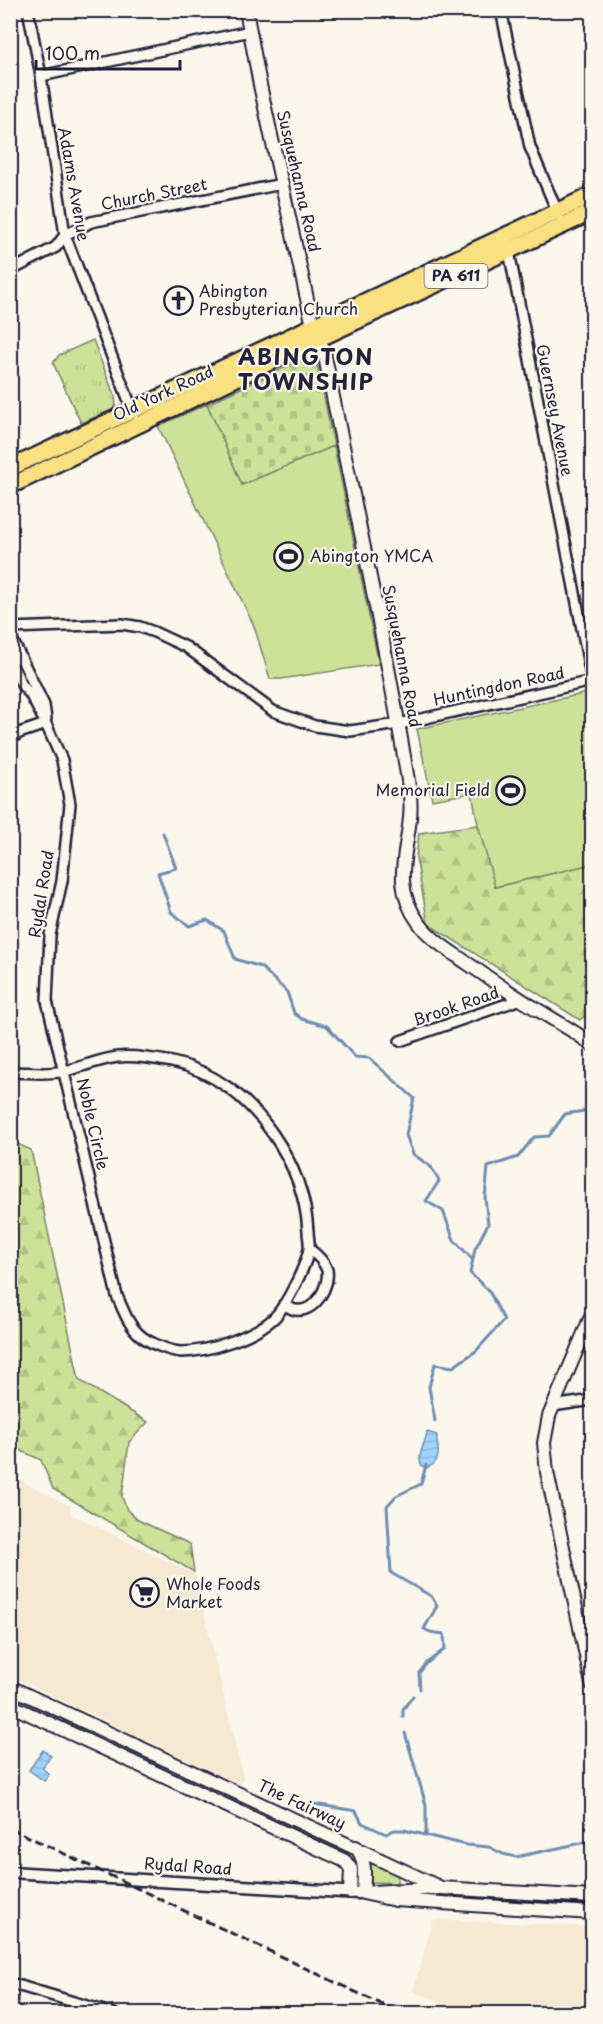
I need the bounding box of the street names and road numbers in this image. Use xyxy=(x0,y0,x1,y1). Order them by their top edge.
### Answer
street label: Susquehanna Road xyxy=(272,107,328,254)
street label: Adams Avenue xyxy=(53,125,97,243)
street label: Church Street xyxy=(99,171,209,215)
road number: PA 611 xyxy=(424,264,488,288)
street label: Guernsey Avenue xyxy=(531,342,581,478)
street label: Old York Road xyxy=(108,358,217,426)
street label: Susquehanna Road xyxy=(377,582,429,729)
street label: Huntingdon Road xyxy=(431,659,567,711)
street label: Rydal Road xyxy=(21,848,59,939)
street label: Brook Road xyxy=(409,979,502,1031)
street label: Noble Circle xyxy=(72,1075,116,1172)
street label: The Fairway xyxy=(254,1772,351,1834)
street label: Rydal Road xyxy=(143,1850,233,1880)

